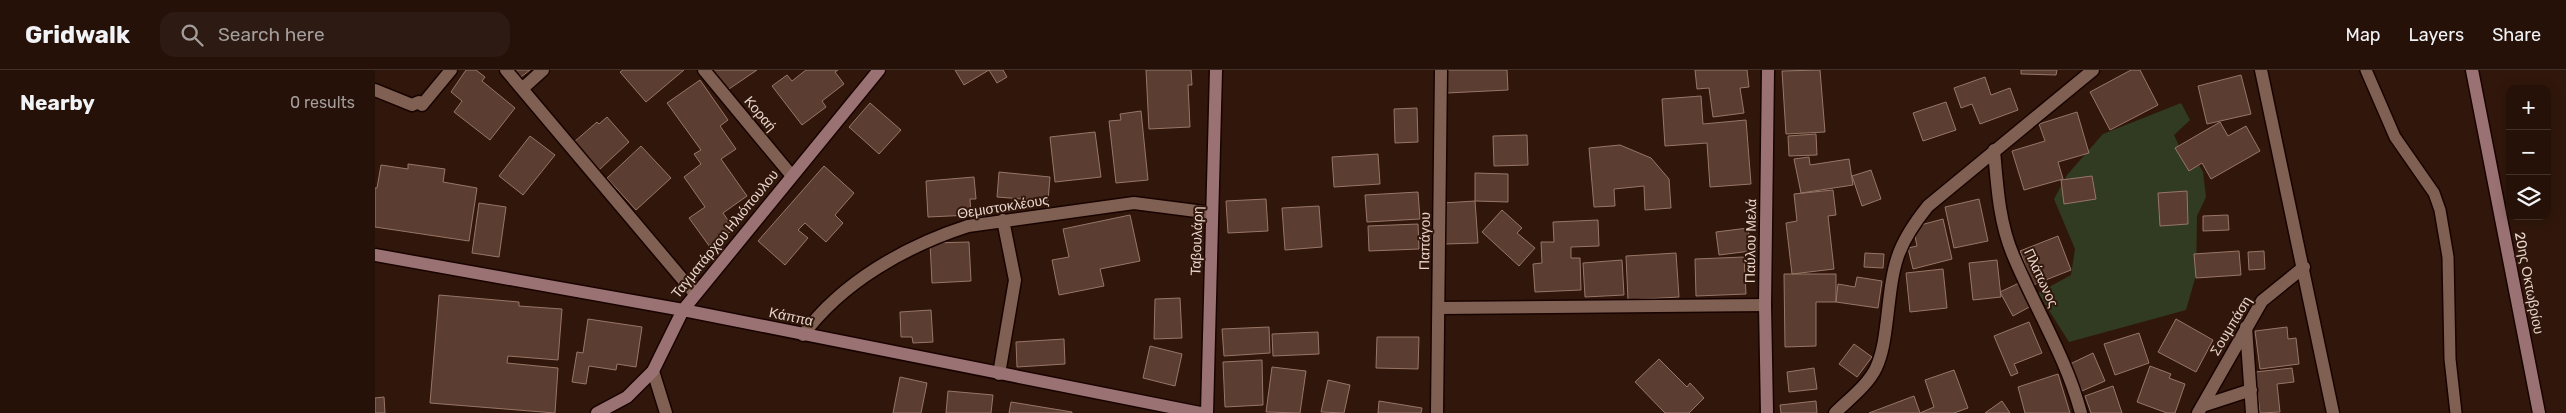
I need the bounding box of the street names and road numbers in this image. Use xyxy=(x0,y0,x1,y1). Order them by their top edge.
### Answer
street label: Κοραή xyxy=(740,93,780,135)
street label: Ταγματάρχου Ηλιόπουλου xyxy=(668,166,782,302)
street label: Θεμιστοκλέους xyxy=(956,191,1050,223)
street label: Παύλου Μελά xyxy=(1742,199,1760,283)
street label: Ταβουλάρη xyxy=(1187,206,1207,276)
street label: Παπάγου xyxy=(1416,212,1434,270)
street label: 20ης Οκτωβρίου xyxy=(2511,230,2547,336)
street label: Πλάτωνος xyxy=(2020,246,2062,310)
street label: Σουμπάση xyxy=(2207,293,2255,359)
street label: Κάππα xyxy=(767,304,815,330)

